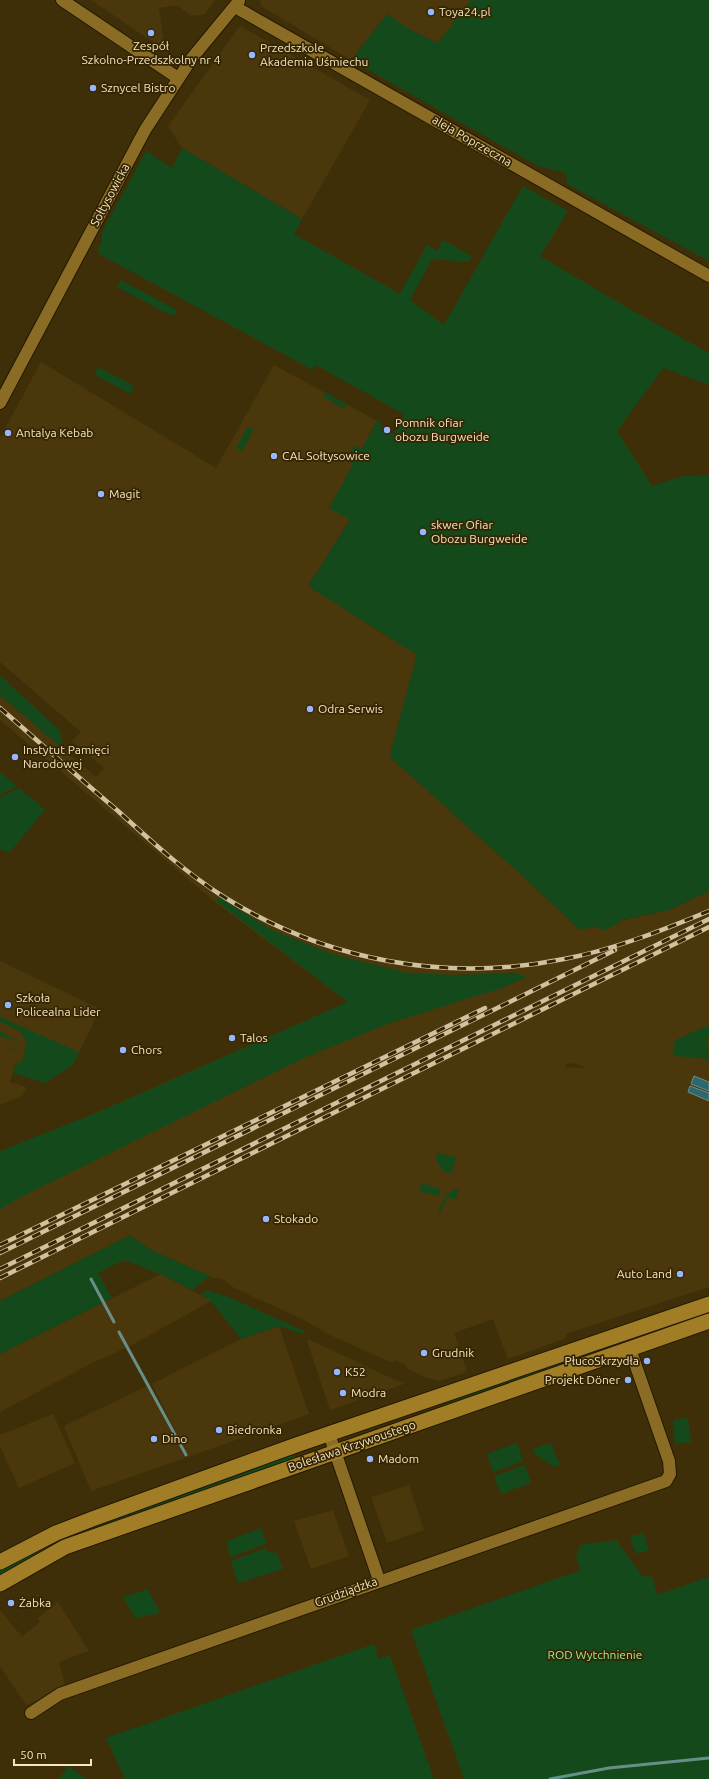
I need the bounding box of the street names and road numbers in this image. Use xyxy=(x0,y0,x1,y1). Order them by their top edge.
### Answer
street label: aleja Poprzeczna xyxy=(430,113,514,169)
street label: Sołtysowicka xyxy=(88,161,132,228)
street label: Bolesława Krzywoustego xyxy=(286,1418,417,1474)
street label: Grudziądzka xyxy=(313,1574,379,1609)

